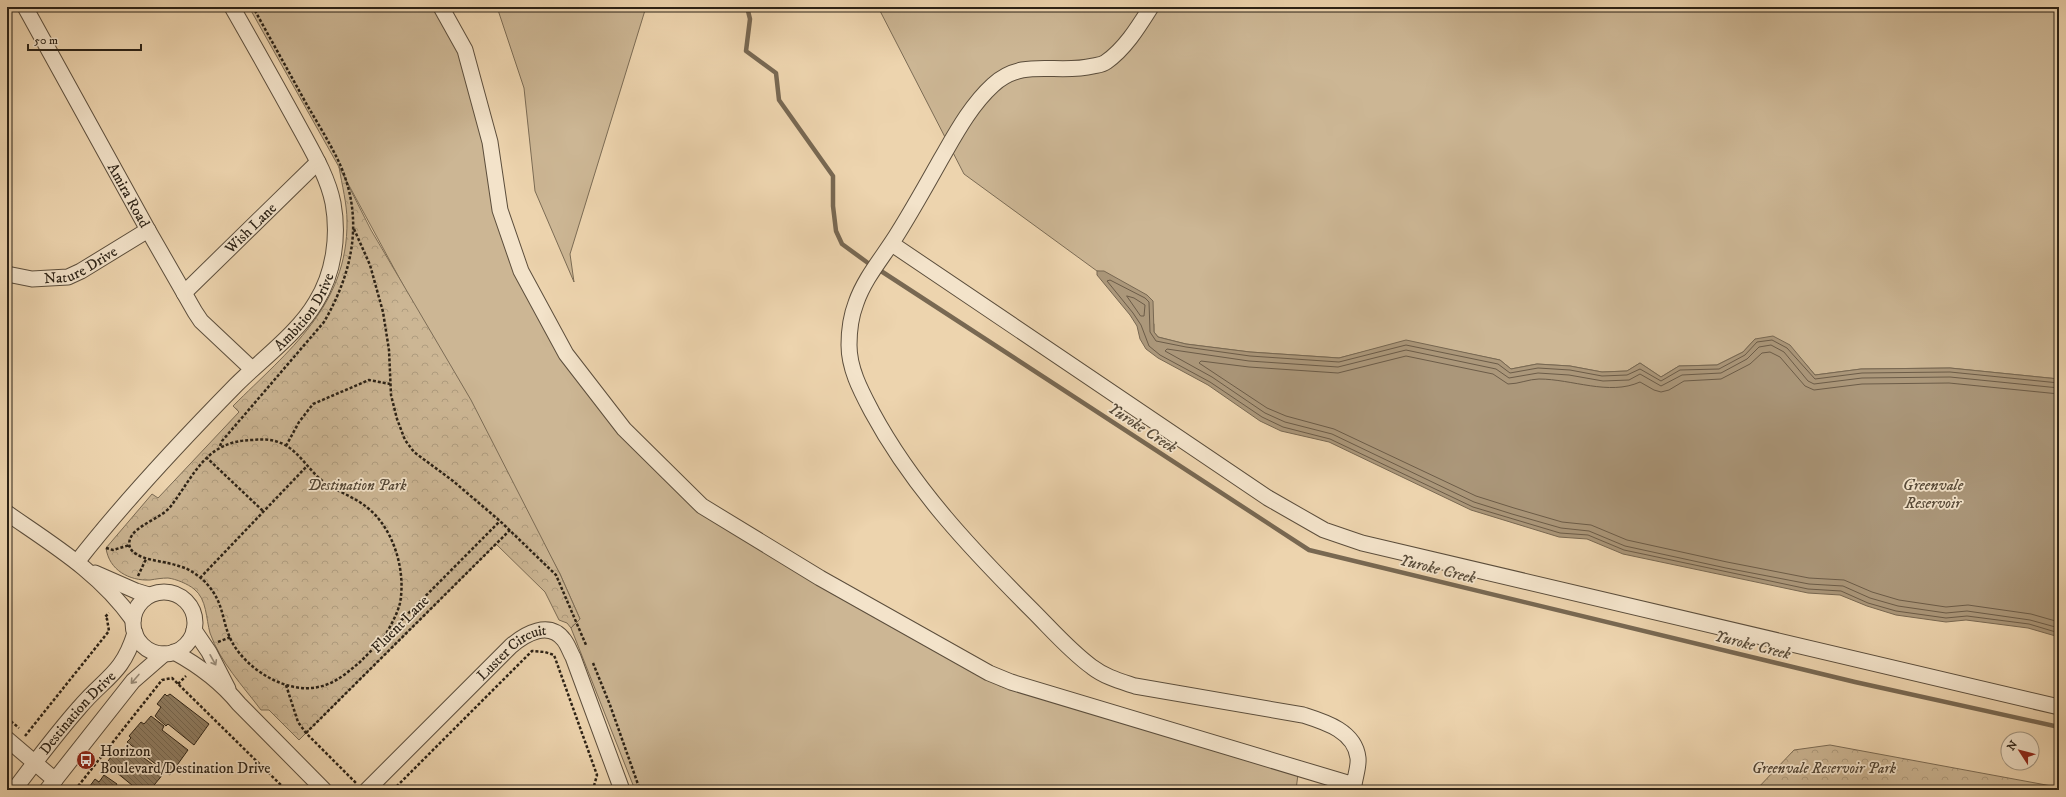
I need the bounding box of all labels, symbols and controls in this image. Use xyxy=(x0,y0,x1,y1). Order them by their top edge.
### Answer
scale bar xyxy=(28,26,141,52)
text: 50 m xyxy=(34,33,58,48)
street label: Amira Road xyxy=(103,160,154,232)
street label: Wish Lane xyxy=(220,199,281,259)
street label: Nature Drive xyxy=(44,242,121,288)
street label: Ambition Drive xyxy=(270,271,338,355)
water label: Yuroke Creek xyxy=(1104,398,1181,458)
water label: Greenvale Reservoir xyxy=(1903,475,1964,513)
park label: Destination Park xyxy=(308,476,407,495)
water label: Yuroke Creek xyxy=(1398,550,1478,588)
street label: Fluent Lane xyxy=(367,591,433,657)
street label: Luster Circuit xyxy=(473,621,547,685)
water label: Yuroke Creek xyxy=(1713,626,1793,664)
one-way arrow xyxy=(210,654,218,666)
street label: Destination Drive xyxy=(35,667,120,759)
one-way arrow xyxy=(130,674,139,685)
north arrow xyxy=(2000,731,2040,771)
text: N xyxy=(2004,738,2021,753)
place label: Horizon Boulevard/Destination Drive xyxy=(100,742,270,778)
bus stop icon: Horizon Boulevard/Destination Drive xyxy=(75,749,97,771)
park label: Greenvale Reservoir Park xyxy=(1752,759,1897,778)

